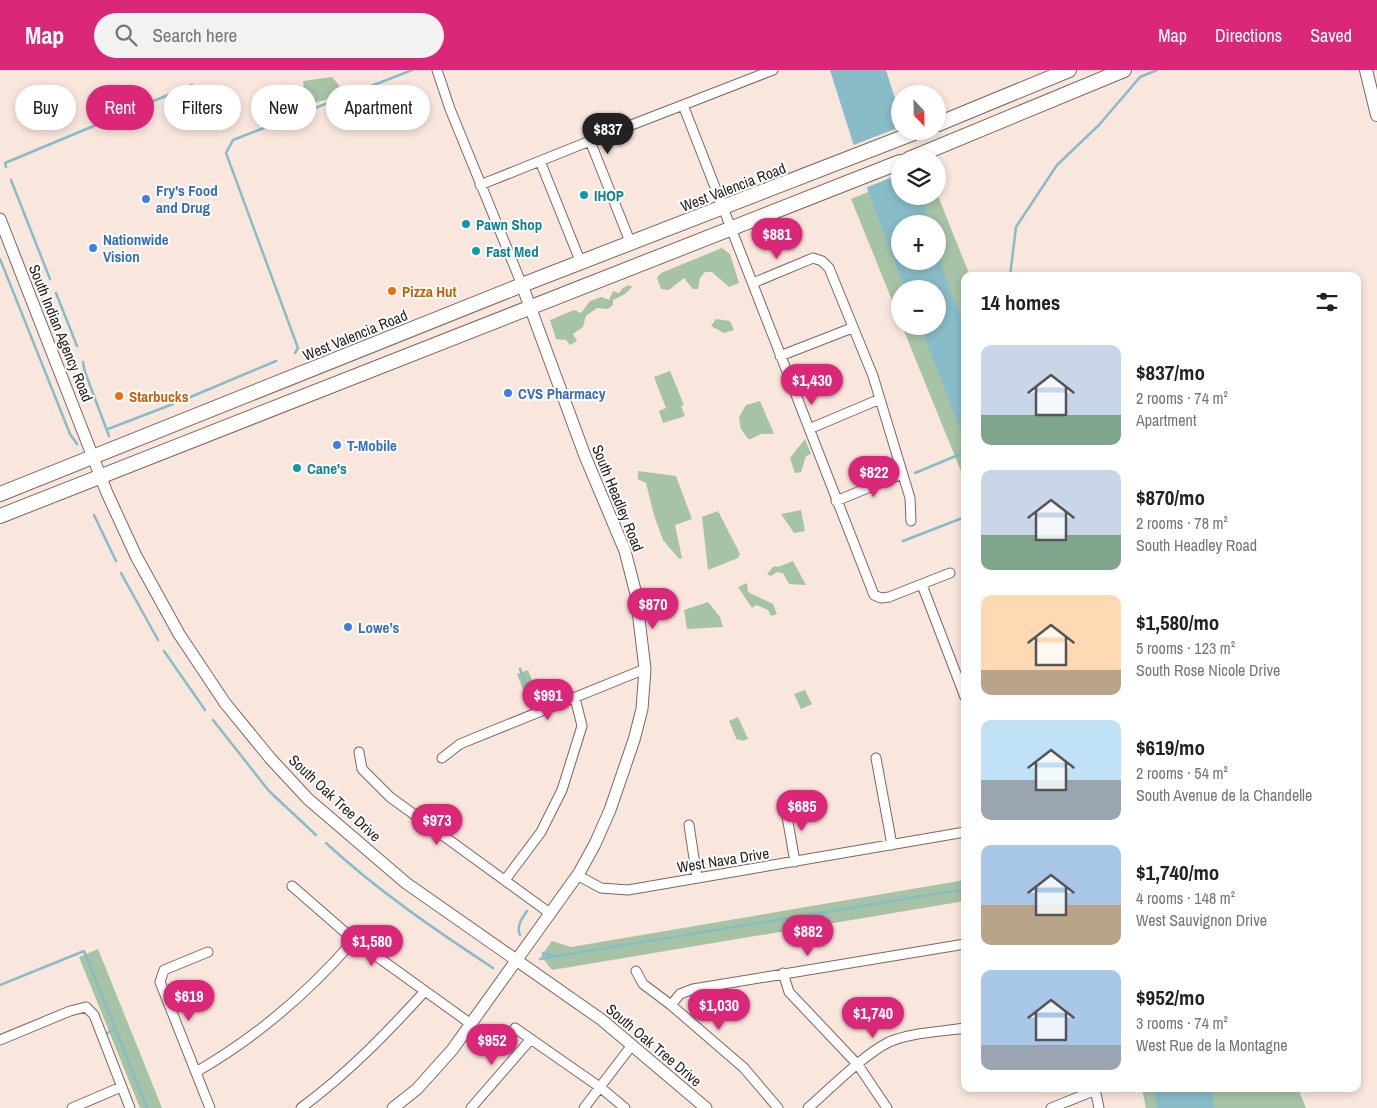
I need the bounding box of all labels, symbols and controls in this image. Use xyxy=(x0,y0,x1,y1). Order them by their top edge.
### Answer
search box xyxy=(94,13,444,58)
text: Map xyxy=(25,19,64,51)
icon: search xyxy=(112,21,140,49)
text: Search here xyxy=(152,22,237,48)
text: Map xyxy=(1158,23,1187,48)
text: Directions xyxy=(1215,23,1282,48)
text: Saved xyxy=(1310,23,1352,48)
chip: Buy xyxy=(15,85,76,130)
chip: Rent xyxy=(86,85,154,130)
chip: Filters xyxy=(164,85,241,130)
chip: New xyxy=(251,85,316,130)
chip: Apartment xyxy=(326,85,430,130)
north arrow xyxy=(891,85,946,140)
map controls xyxy=(891,85,946,335)
pin: $837 xyxy=(578,112,638,155)
text: $837 xyxy=(593,118,623,140)
button: layers xyxy=(891,150,946,205)
street label: West Valencia Road xyxy=(677,157,789,217)
place label: Fry's Food and Drug xyxy=(156,180,218,218)
place label: IHOP xyxy=(594,185,624,206)
marker: IHOP xyxy=(578,189,590,201)
marker: Fry's Food and Drug xyxy=(140,193,152,205)
place label: Pawn Shop xyxy=(476,214,542,235)
button: + xyxy=(891,215,946,270)
marker: Pawn Shop xyxy=(460,218,472,230)
pin: $881 xyxy=(747,218,807,260)
text: $881 xyxy=(762,223,792,245)
place label: Nationwide Vision xyxy=(103,229,169,267)
place label: Fast Med xyxy=(486,241,539,262)
marker: Nationwide Vision xyxy=(87,242,99,254)
marker: Fast Med xyxy=(470,245,482,257)
street label: South Indian Agency Road xyxy=(24,261,98,405)
button: − xyxy=(891,280,946,335)
place label: Pizza Hut xyxy=(402,281,457,302)
marker: Pizza Hut xyxy=(386,285,398,297)
text: 14 homes xyxy=(981,288,1060,317)
icon: filters xyxy=(1313,288,1341,316)
street label: West Valencia Road xyxy=(300,304,410,366)
text: $837/mo xyxy=(1136,358,1205,387)
pin: $1,430 xyxy=(771,364,853,406)
icon: home xyxy=(1021,365,1081,425)
text: $1,430 xyxy=(792,369,832,391)
place label: CVS Pharmacy xyxy=(518,383,606,404)
place label: Starbucks xyxy=(129,386,189,407)
marker: CVS Pharmacy xyxy=(502,387,514,399)
text: 2 rooms · 74 m² xyxy=(1136,387,1228,409)
marker: Starbucks xyxy=(113,390,125,402)
text: Apartment xyxy=(1136,409,1197,431)
place label: T-Mobile xyxy=(347,435,397,456)
marker: T-Mobile xyxy=(331,439,343,451)
street label: South Headley Road xyxy=(587,441,649,555)
pin: $822 xyxy=(844,456,904,498)
place label: Cane's xyxy=(307,458,347,479)
text: $822 xyxy=(859,461,889,483)
marker: Cane's xyxy=(291,462,303,474)
text: $870/mo xyxy=(1136,483,1205,512)
icon: home xyxy=(1021,490,1081,550)
text: 2 rooms · 78 m² xyxy=(1136,512,1228,534)
text: South Headley Road xyxy=(1136,534,1257,556)
pin: $870 xyxy=(623,588,683,630)
text: $870 xyxy=(638,593,668,615)
text: $1,580/mo xyxy=(1136,608,1219,637)
icon: home xyxy=(1021,615,1081,675)
place label: Lowe’s xyxy=(358,617,399,638)
marker: Lowe’s xyxy=(342,621,354,633)
text: 5 rooms · 123 m² xyxy=(1136,637,1235,659)
text: South Rose Nicole Drive xyxy=(1136,659,1280,681)
pin: $991 xyxy=(518,678,578,721)
text: $991 xyxy=(533,684,563,706)
text: $619/mo xyxy=(1136,733,1205,762)
icon: home xyxy=(1021,740,1081,800)
street label: South Oak Tree Drive xyxy=(284,750,386,846)
text: 2 rooms · 54 m² xyxy=(1136,762,1228,784)
text: South Avenue de la Chandelle xyxy=(1136,784,1312,806)
pin: $685 xyxy=(772,790,832,832)
text: $685 xyxy=(787,795,817,817)
pin: $973 xyxy=(407,804,467,846)
text: $973 xyxy=(422,809,452,831)
street label: West Nava Drive xyxy=(676,842,771,878)
text: $1,740/mo xyxy=(1136,858,1219,887)
icon: home xyxy=(1021,865,1081,925)
text: 4 rooms · 148 m² xyxy=(1136,887,1235,909)
text: West Sauvignon Drive xyxy=(1136,909,1267,931)
pin: $882 xyxy=(778,914,838,957)
text: $882 xyxy=(793,920,823,942)
pin: $1,580 xyxy=(331,924,413,967)
text: $1,580 xyxy=(352,930,392,952)
pin: $619 xyxy=(159,980,219,1022)
text: $952/mo xyxy=(1136,983,1205,1012)
text: $619 xyxy=(174,985,204,1007)
pin: $1,030 xyxy=(678,988,760,1031)
icon: home xyxy=(1021,990,1081,1050)
text: $1,030 xyxy=(699,994,739,1016)
pin: $1,740 xyxy=(832,996,914,1039)
street label: South Oak Tree Drive xyxy=(602,999,706,1091)
text: $1,740 xyxy=(853,1002,893,1024)
text: 3 rooms · 74 m² xyxy=(1136,1012,1228,1034)
pin: $952 xyxy=(462,1024,522,1066)
text: $952 xyxy=(477,1029,507,1051)
text: West Rue de la Montagne xyxy=(1136,1034,1287,1056)

